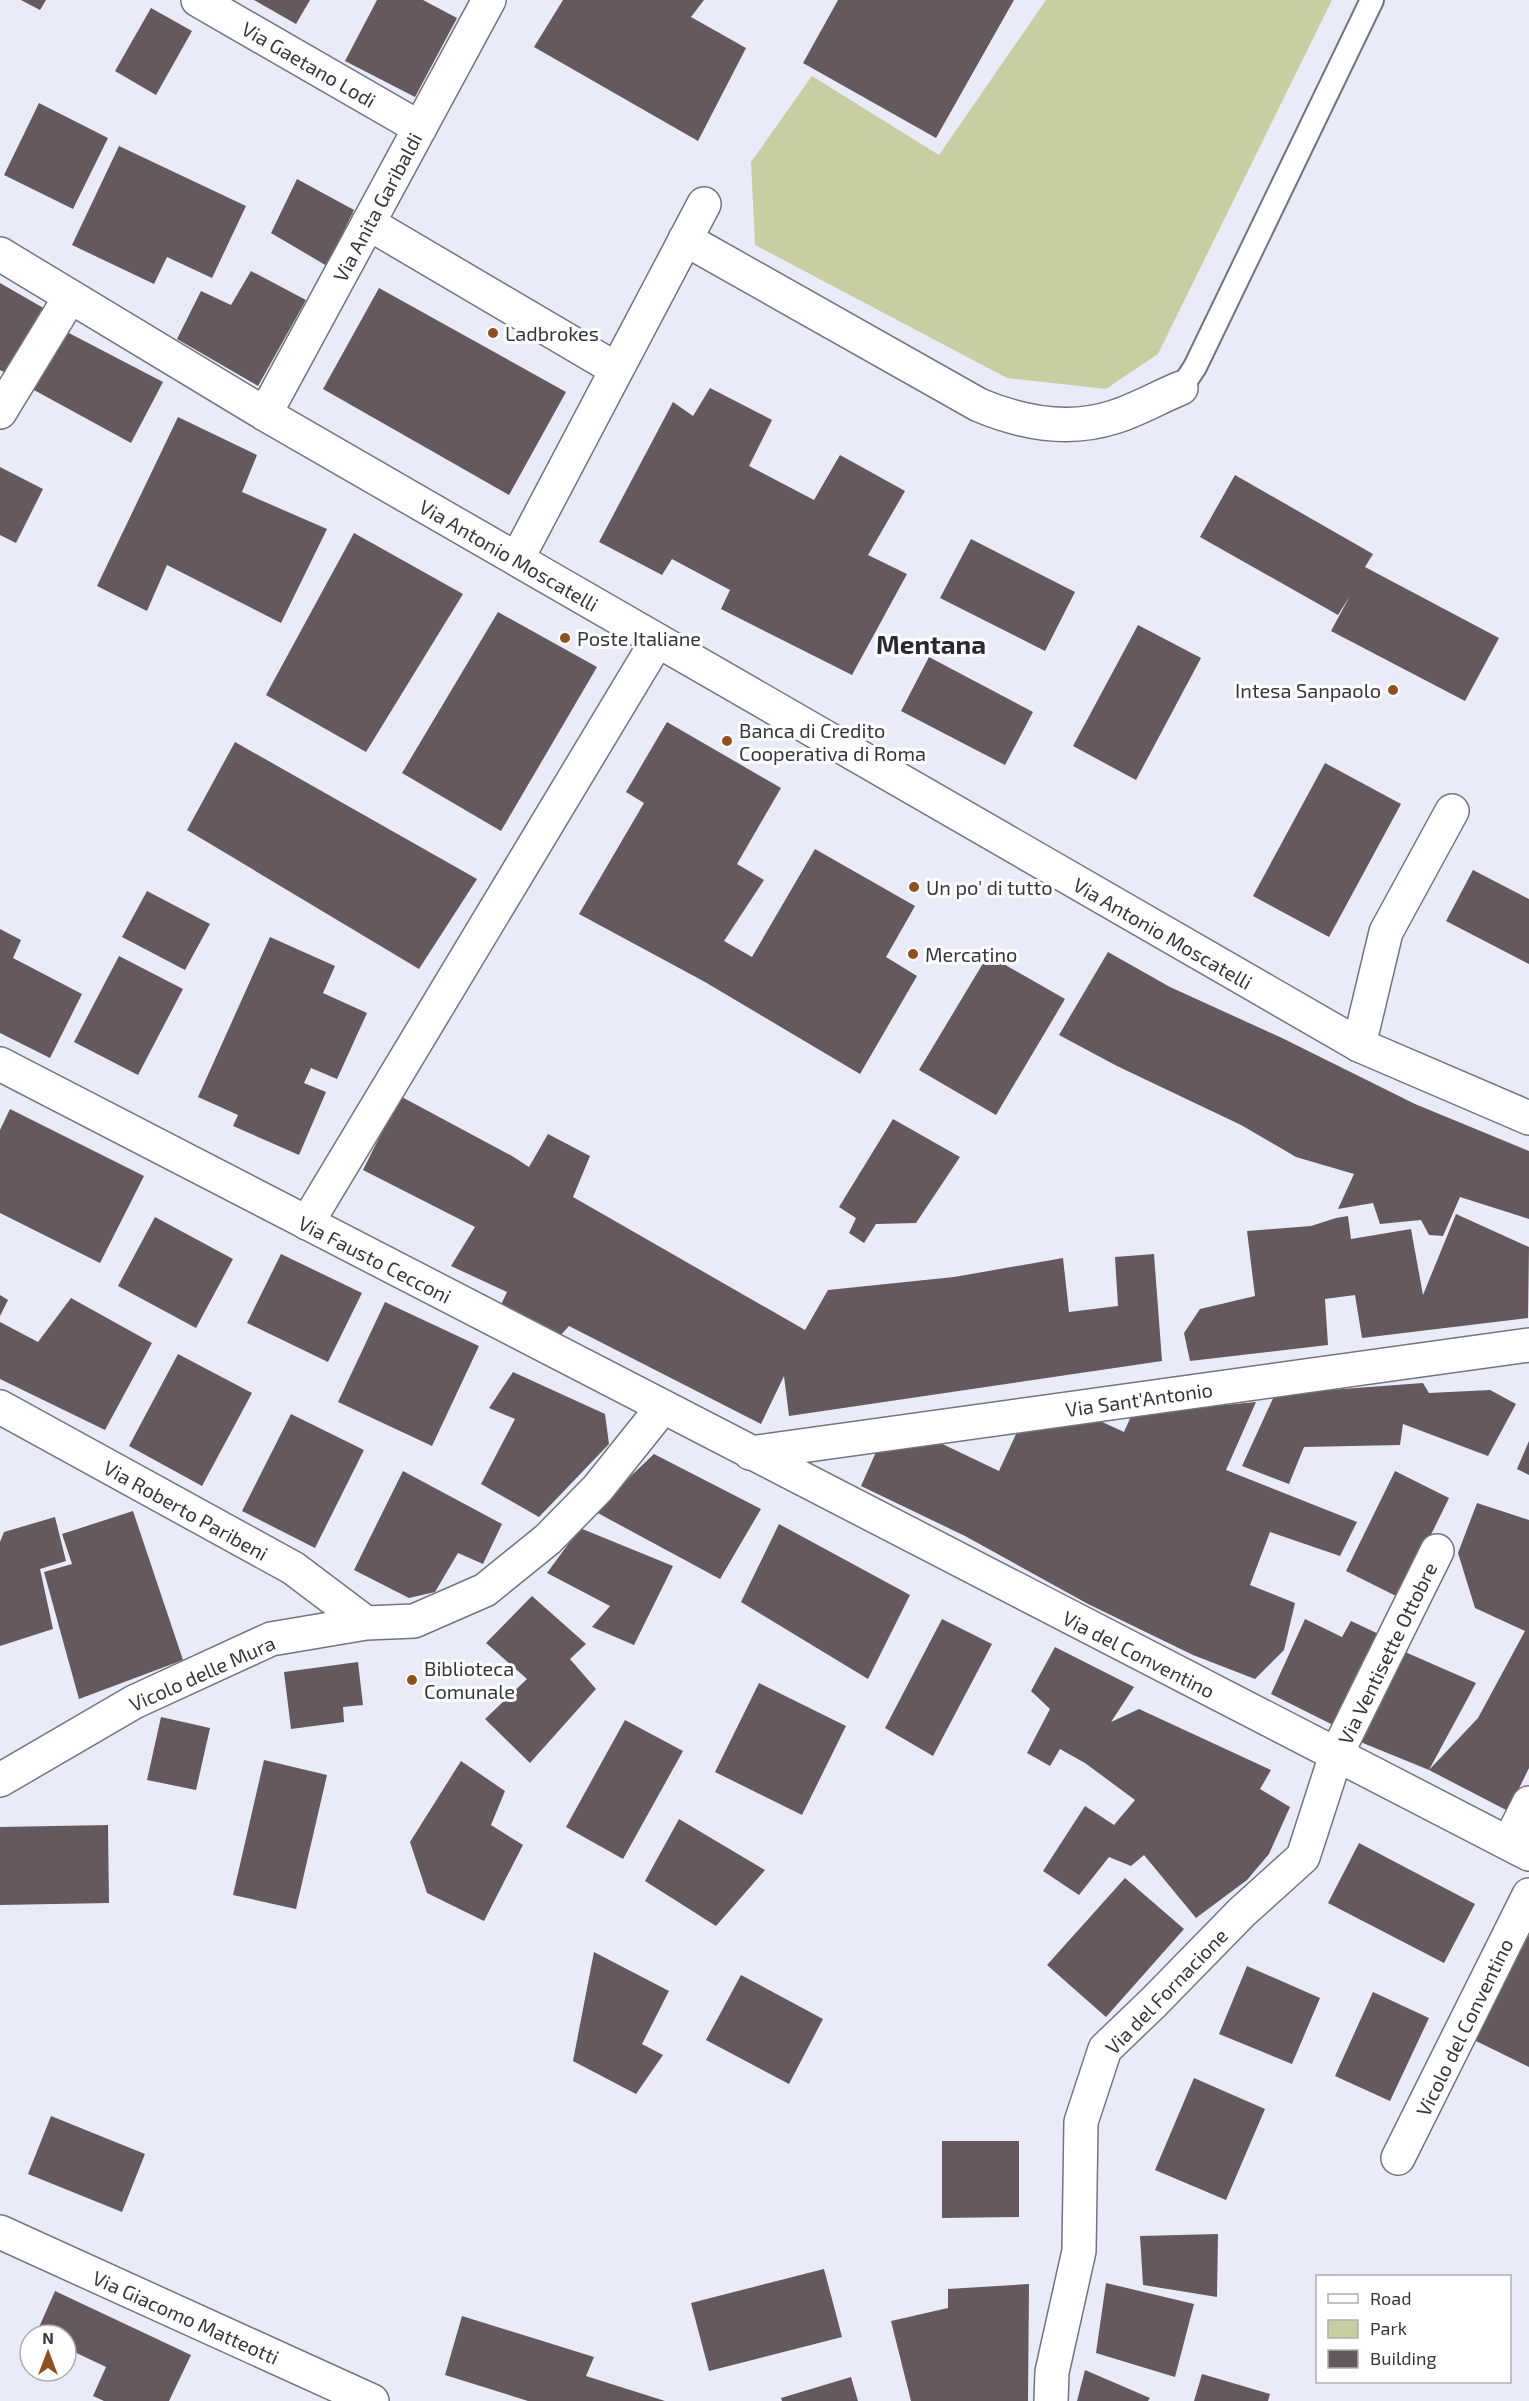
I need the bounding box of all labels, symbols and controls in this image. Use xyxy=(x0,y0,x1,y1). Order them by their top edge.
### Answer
street label: Via Gaetano Lodi xyxy=(238,16,380,112)
street label: Via Anita Garibaldi xyxy=(328,128,426,286)
place label: Ladbrokes xyxy=(505,321,599,345)
marker: Ladbrokes xyxy=(486,326,500,340)
street label: Via Antonio Moscatelli xyxy=(415,494,603,616)
place label: Poste Italiane xyxy=(577,626,701,650)
district label: Mentana xyxy=(876,628,986,659)
marker: Poste Italiane xyxy=(558,631,572,645)
place label: Intesa Sanpaolo xyxy=(1235,678,1381,702)
marker: Intesa Sanpaolo xyxy=(1386,683,1400,697)
place label: Banca di Credito Cooperativa di Roma xyxy=(739,718,926,765)
marker: Banca di Credito Cooperativa di Roma xyxy=(720,734,734,748)
street label: Via Antonio Moscatelli xyxy=(1069,872,1257,994)
place label: Un po' di tutto xyxy=(926,875,1053,899)
marker: Un po' di tutto xyxy=(907,880,921,894)
place label: Mercatino xyxy=(925,942,1017,966)
marker: Mercatino xyxy=(906,947,920,961)
street label: Via Fausto Cecconi xyxy=(295,1210,455,1308)
street label: Via Sant'Antonio xyxy=(1064,1377,1214,1421)
street label: Via Roberto Paribeni xyxy=(100,1455,272,1565)
street label: Via Ventisette Ottobre xyxy=(1332,1558,1442,1748)
street label: Via del Conventino xyxy=(1059,1605,1219,1703)
street label: Vicolo delle Mura xyxy=(125,1630,279,1716)
place label: Biblioteca Comunale xyxy=(424,1656,515,1703)
marker: Biblioteca Comunale xyxy=(405,1673,419,1687)
street label: Via del Fornacione xyxy=(1100,1923,1232,2059)
street label: Vicolo del Conventino xyxy=(1411,1934,1517,2120)
street label: Via Giacomo Matteotti xyxy=(89,2265,283,2369)
legend xyxy=(1316,2275,1511,2383)
text: Road xyxy=(1370,2287,1411,2309)
text: Park xyxy=(1370,2317,1407,2339)
north arrow xyxy=(18,2323,78,2383)
text: N xyxy=(42,2328,54,2347)
text: Building xyxy=(1370,2347,1437,2369)

